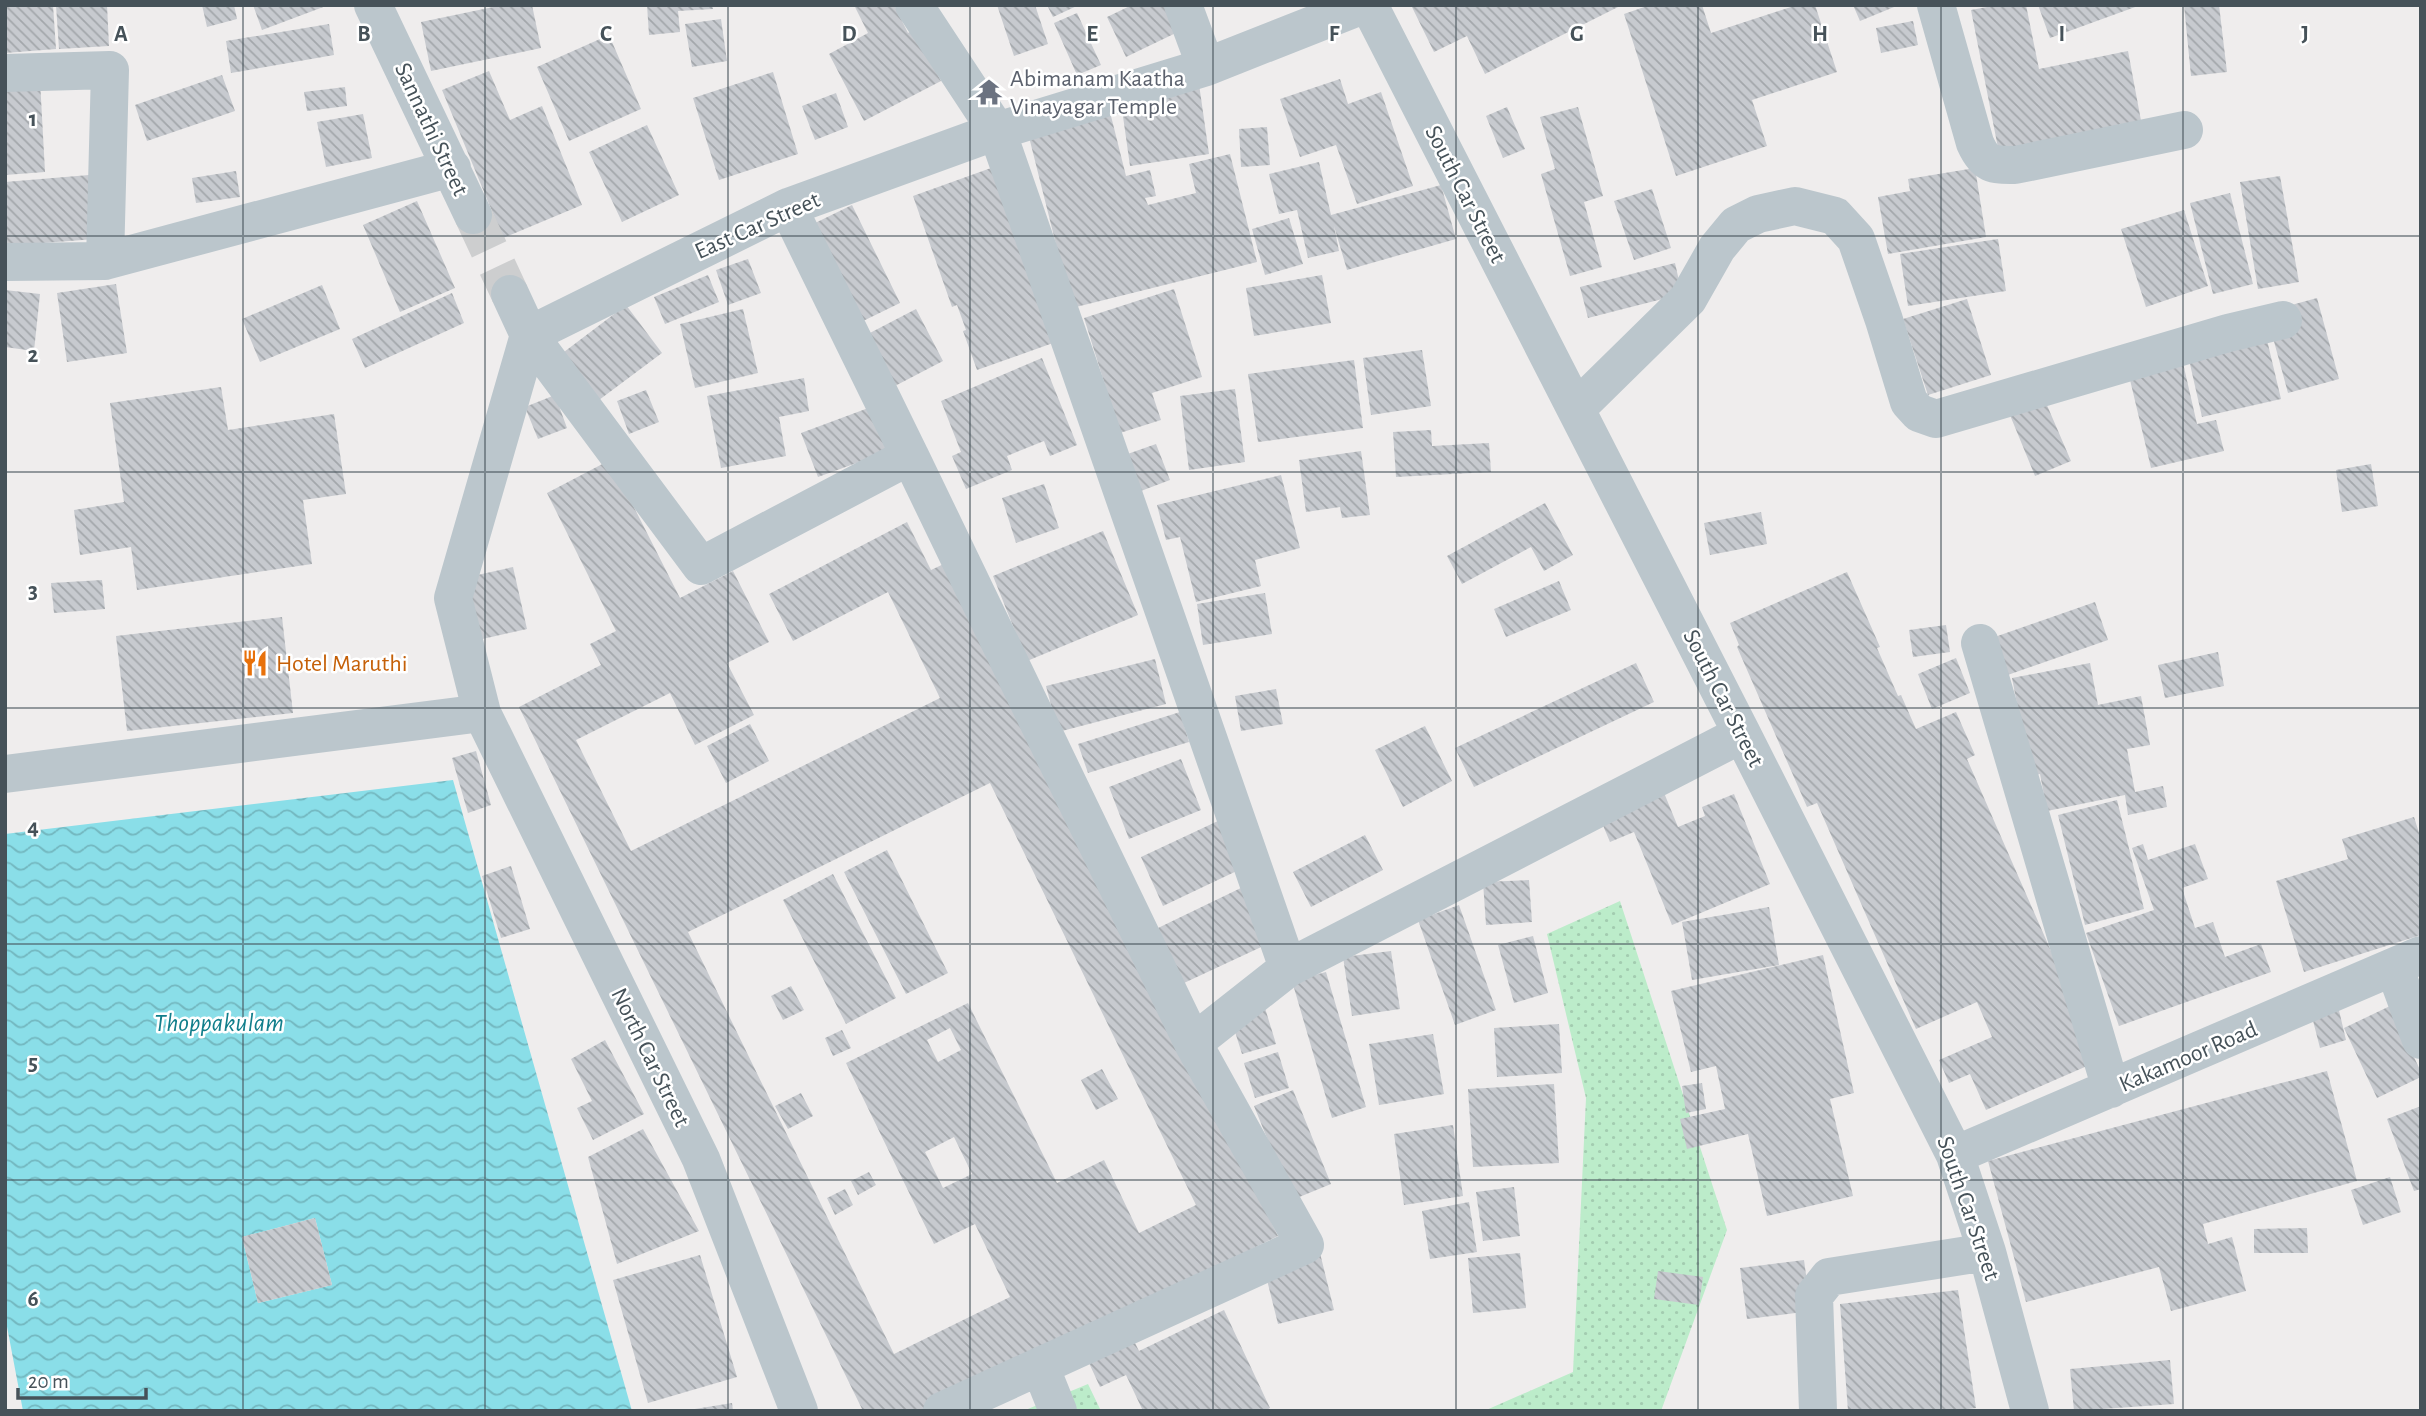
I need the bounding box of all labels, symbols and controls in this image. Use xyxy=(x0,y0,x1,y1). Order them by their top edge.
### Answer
text: A xyxy=(114,23,128,46)
text: B xyxy=(357,23,371,46)
text: C xyxy=(600,23,612,46)
text: D xyxy=(841,23,857,46)
text: E xyxy=(1086,23,1098,46)
text: F xyxy=(1329,23,1340,46)
text: G xyxy=(1570,23,1584,46)
text: H xyxy=(1812,23,1828,46)
text: I xyxy=(2059,23,2065,46)
text: J xyxy=(2301,23,2309,46)
street label: Sannathi Street xyxy=(390,59,472,200)
place label: Abimanam Kaatha Vinayagar Temple xyxy=(1010,67,1185,119)
temple icon: Abimanam Kaatha Vinayagar Temple xyxy=(974,77,1004,107)
text: 1 xyxy=(29,108,37,131)
street label: South Car Street xyxy=(1420,122,1510,267)
street label: East Car Street xyxy=(691,188,824,264)
text: 2 xyxy=(28,344,39,367)
text: 3 xyxy=(28,580,38,603)
street label: South Car Street xyxy=(1678,626,1768,771)
restaurant icon: Hotel Maruthi xyxy=(240,648,270,678)
place label: Hotel Maruthi xyxy=(276,652,407,676)
text: 4 xyxy=(27,816,39,839)
street label: North Car Street xyxy=(606,984,694,1131)
water label: Thoppakulam xyxy=(154,1010,284,1036)
street label: Kakamoor Road xyxy=(2116,1017,2261,1097)
text: 5 xyxy=(28,1052,38,1075)
street label: South Car Street xyxy=(1932,1133,2004,1284)
text: 6 xyxy=(27,1288,39,1311)
scale bar xyxy=(18,1356,145,1400)
text: 20 m xyxy=(28,1371,69,1392)

